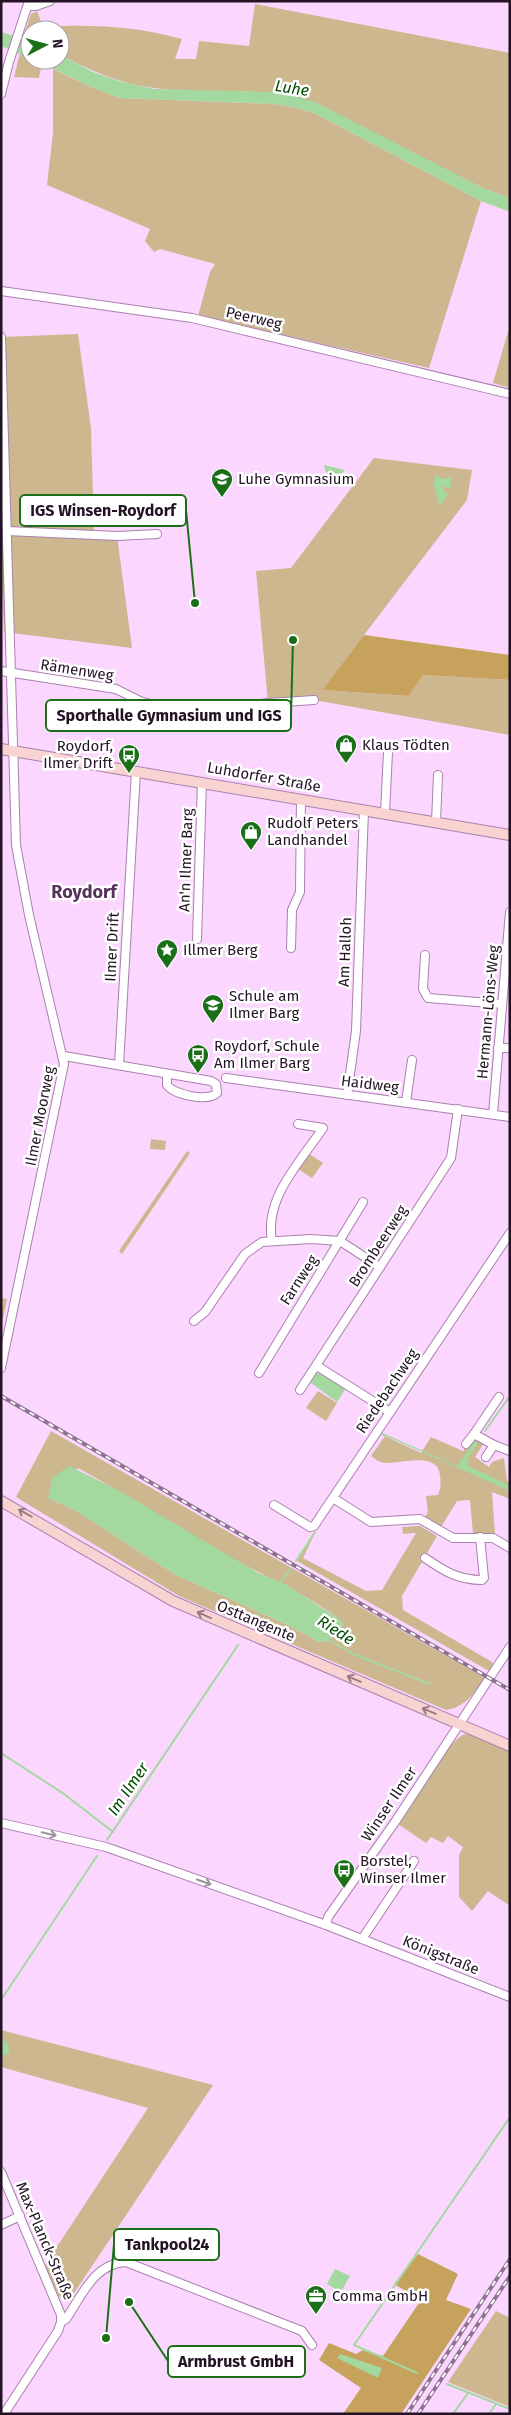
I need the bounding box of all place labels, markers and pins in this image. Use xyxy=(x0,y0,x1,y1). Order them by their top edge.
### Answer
school or university icon: Luhe Gymnasium xyxy=(210,467,234,498)
place label: Luhe Gymnasium xyxy=(238,470,354,488)
callout: IGS Winsen-Roydorf xyxy=(20,495,186,526)
callout: Sporthalle Gymnasium und IGS xyxy=(46,700,291,731)
shop icon: Klaus Tödten xyxy=(334,733,358,764)
place label: Klaus Tödten xyxy=(362,736,450,754)
place label: Roydorf, Ilmer Drift xyxy=(43,737,114,772)
bus stop icon: Roydorf, Ilmer Drift xyxy=(117,743,141,774)
place label: Rudolf Peters Landhandel xyxy=(267,814,358,849)
shop icon: Rudolf Peters Landhandel xyxy=(239,820,263,851)
place icon: Illmer Berg xyxy=(155,938,179,969)
place label: Illmer Berg xyxy=(183,941,258,959)
place label: Schule am Ilmer Barg xyxy=(229,987,299,1022)
school or university icon: Schule am Ilmer Barg xyxy=(201,993,225,1024)
place label: Roydorf, Schule Am Ilmer Barg xyxy=(214,1037,320,1072)
bus stop icon: Roydorf, Schule Am Ilmer Barg xyxy=(186,1043,210,1074)
place label: Borstel, Winser Ilmer xyxy=(360,1852,446,1887)
bus stop icon: Borstel, Winser Ilmer xyxy=(332,1858,356,1889)
callout: Tankpool24 xyxy=(114,2229,219,2260)
office icon: Comma GmbH xyxy=(304,2284,328,2315)
place label: Comma GmbH xyxy=(332,2287,428,2305)
callout: Armbrust GmbH xyxy=(168,2346,305,2377)

